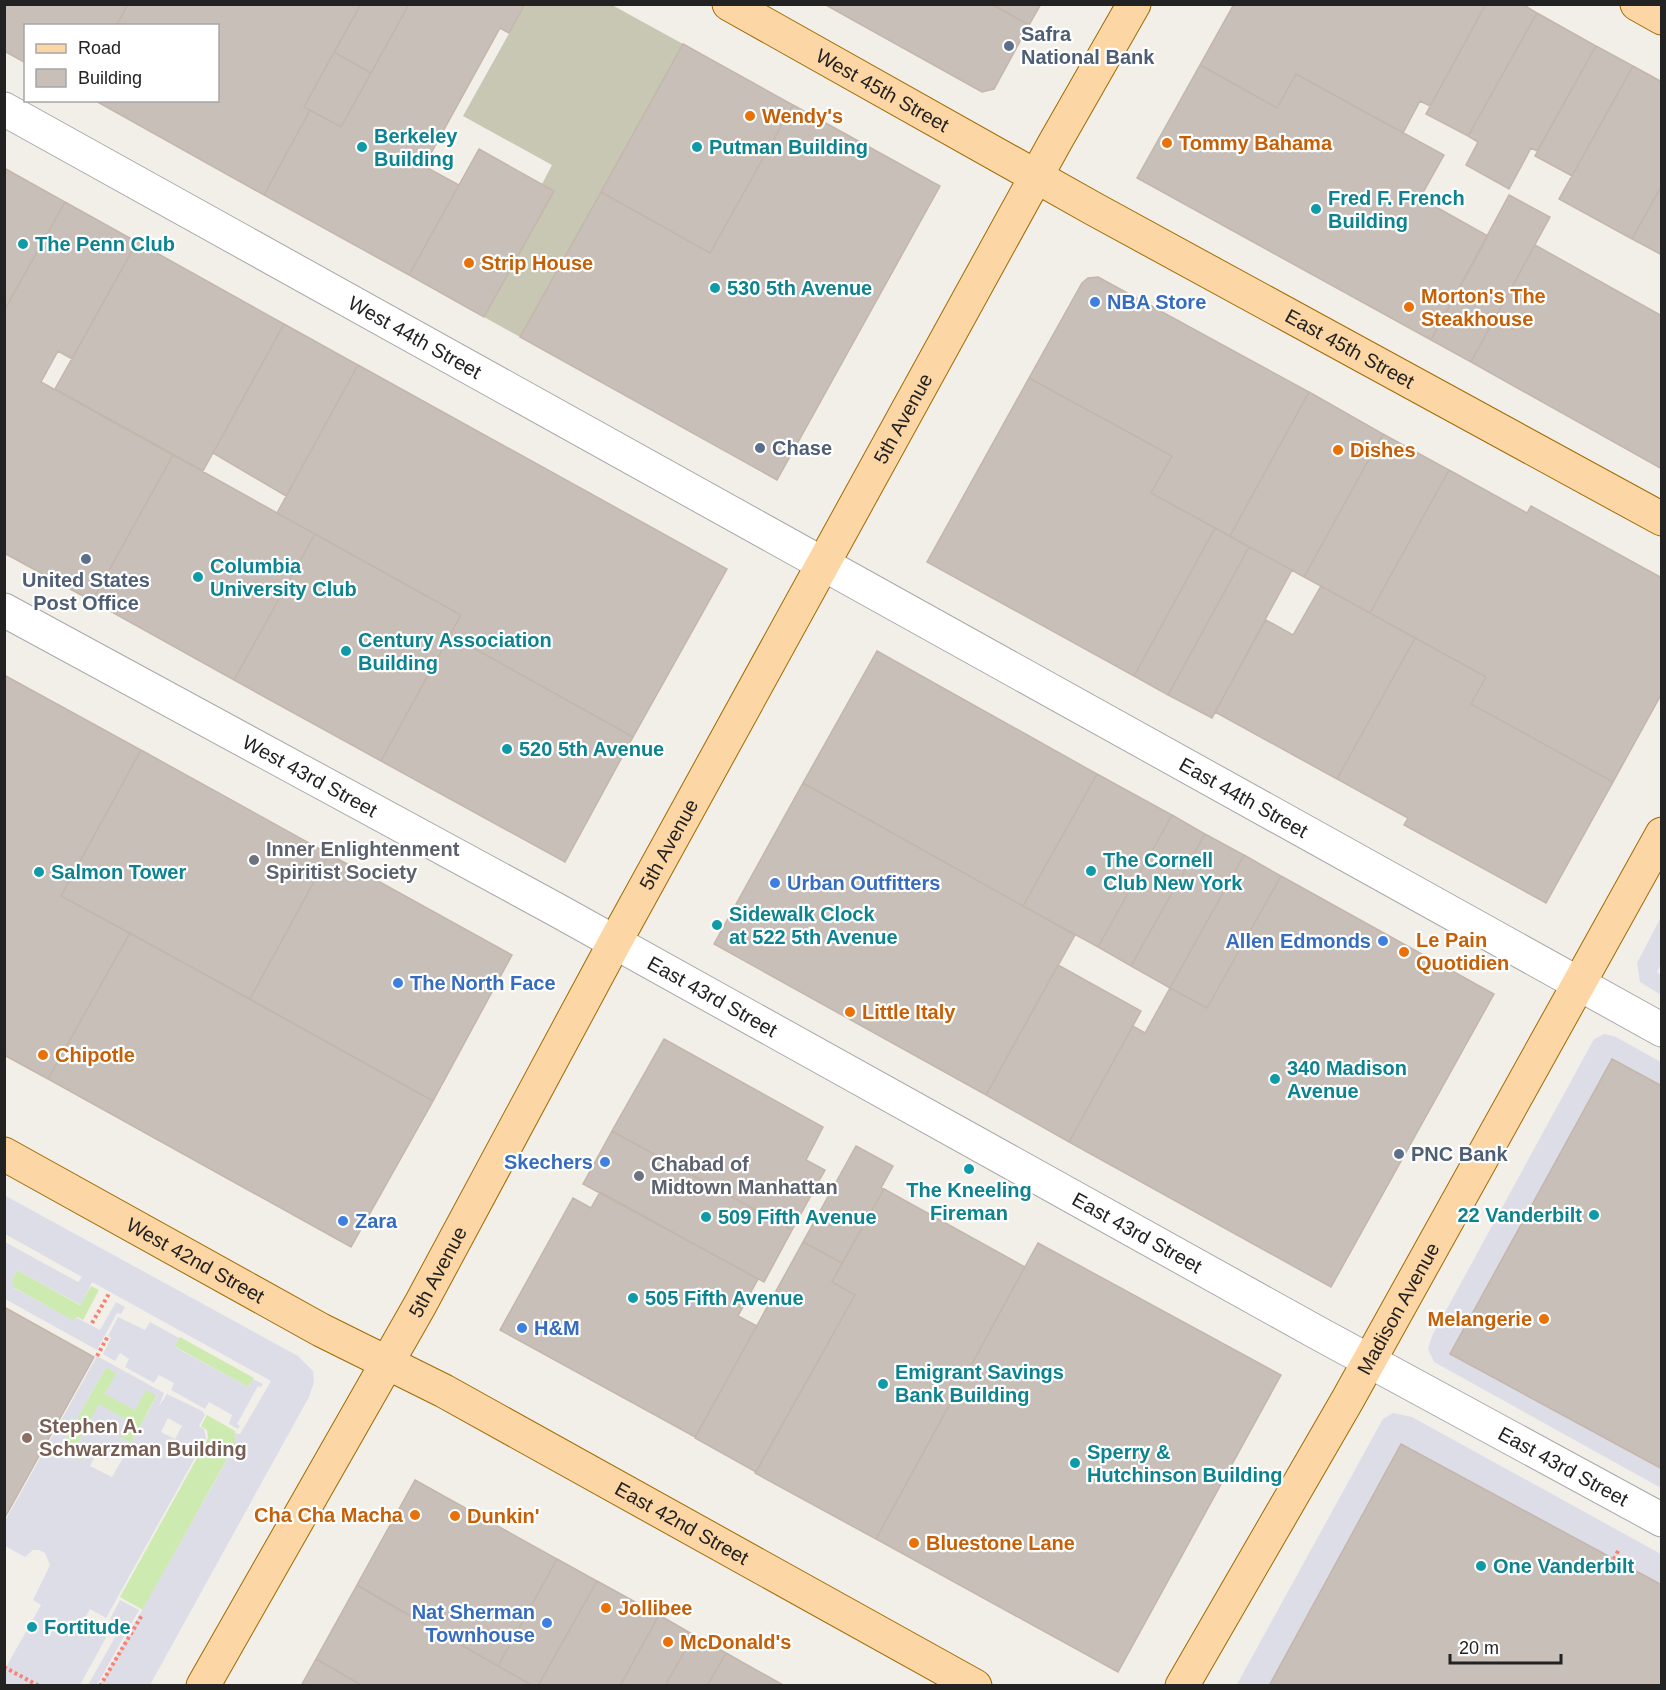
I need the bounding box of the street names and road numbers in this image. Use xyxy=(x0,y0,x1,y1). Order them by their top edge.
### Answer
street label: West 45th Street xyxy=(812,44,953,136)
street label: West 44th Street xyxy=(345,292,486,383)
street label: East 45th Street xyxy=(1282,305,1418,393)
street label: 5th Avenue xyxy=(869,370,937,468)
street label: West 43rd Street xyxy=(239,731,381,822)
street label: East 44th Street xyxy=(1176,753,1312,842)
street label: 5th Avenue xyxy=(635,795,702,893)
street label: East 43rd Street xyxy=(644,952,781,1041)
street label: East 43rd Street xyxy=(1069,1188,1206,1278)
street label: West 42nd Street xyxy=(123,1213,269,1308)
street label: 5th Avenue xyxy=(404,1223,471,1321)
street label: Madison Avenue xyxy=(1353,1239,1444,1378)
street label: East 43rd Street xyxy=(1495,1422,1632,1511)
street label: East 42nd Street xyxy=(611,1477,753,1569)

